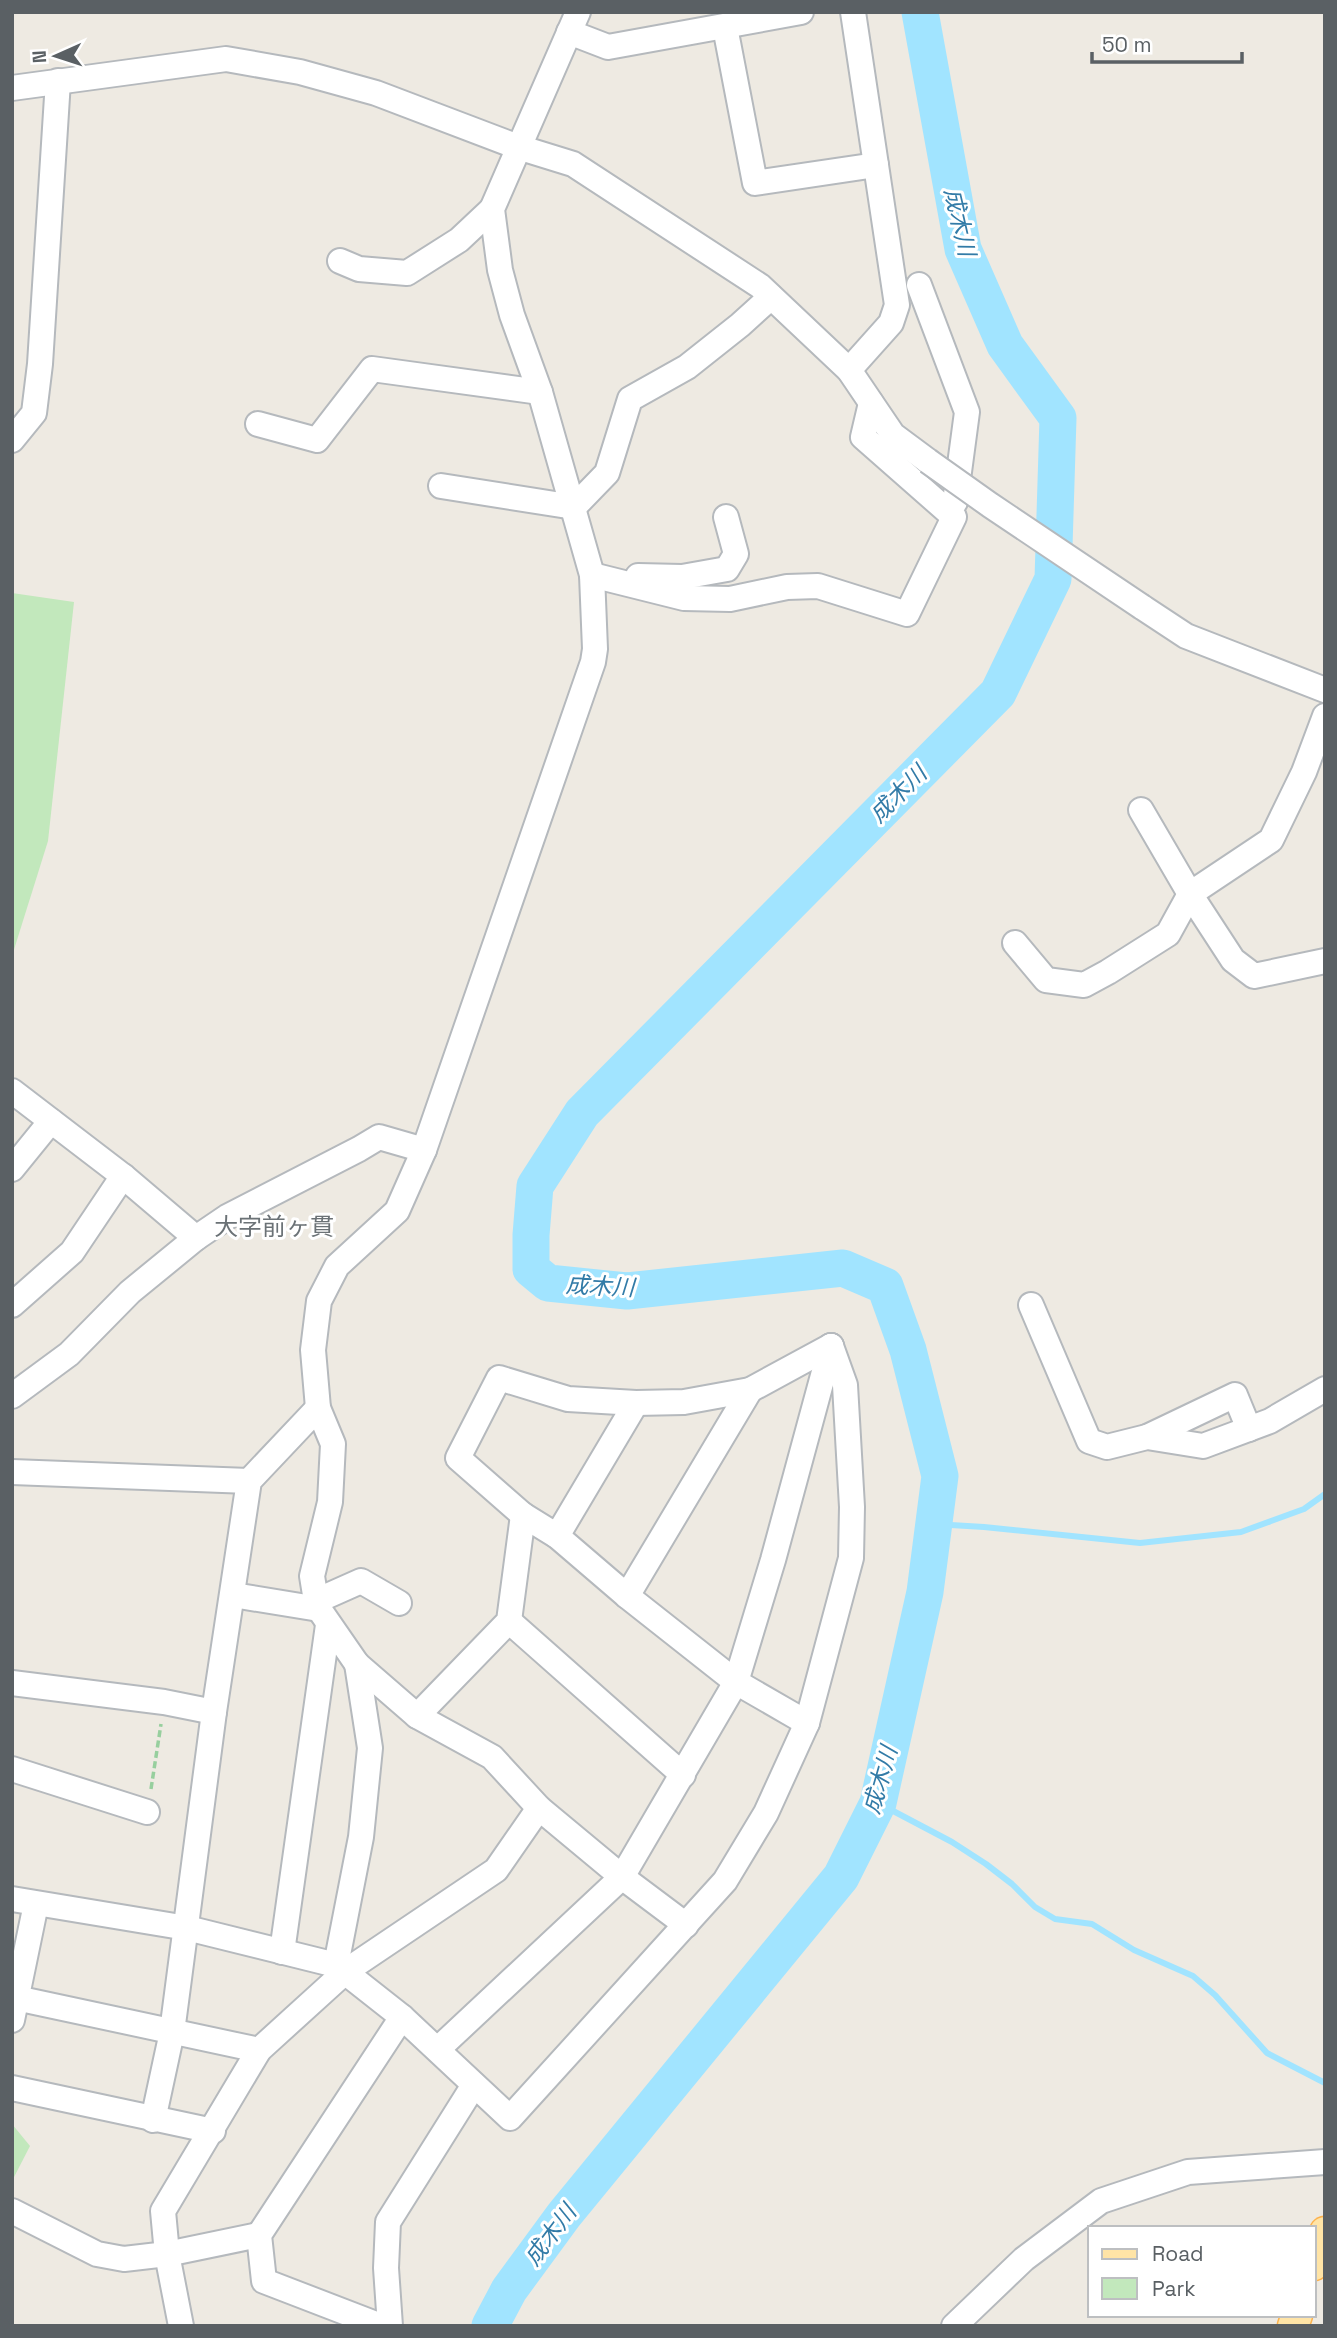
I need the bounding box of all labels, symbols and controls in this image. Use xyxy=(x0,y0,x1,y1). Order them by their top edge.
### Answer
north arrow xyxy=(21,21,91,91)
scale bar xyxy=(1092,21,1242,65)
text: 50 m xyxy=(1102,31,1152,58)
text: N xyxy=(27,50,52,64)
water label: 成木川 xyxy=(938,185,983,262)
water label: 成木川 xyxy=(863,757,935,829)
district label: 大字前ヶ貫 xyxy=(214,1211,334,1242)
water label: 成木川 xyxy=(565,1269,638,1303)
water label: 成木川 xyxy=(856,1740,905,1817)
water label: 成木川 xyxy=(517,2196,585,2272)
legend xyxy=(1088,2226,1316,2317)
text: Road xyxy=(1152,2240,1204,2267)
text: Park xyxy=(1152,2275,1196,2302)

